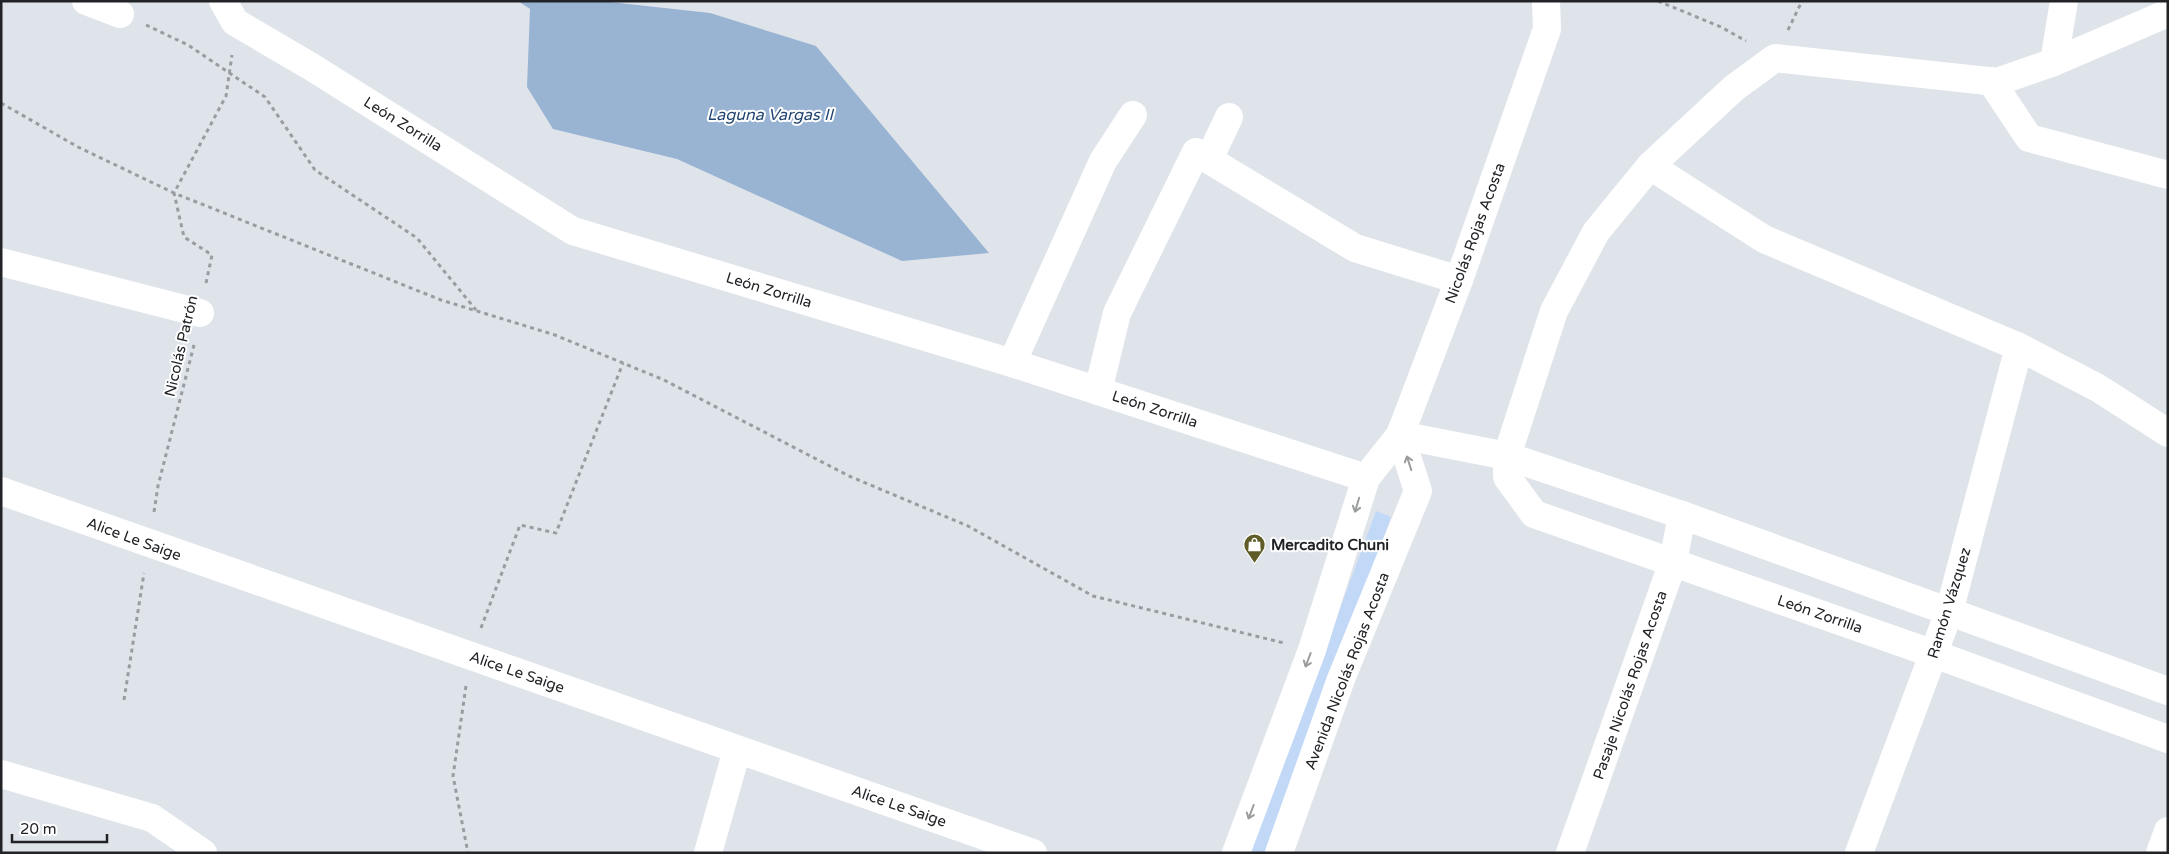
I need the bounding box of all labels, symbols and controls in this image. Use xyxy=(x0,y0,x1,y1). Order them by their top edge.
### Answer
street label: León Zorrilla xyxy=(360,93,446,155)
water label: Laguna Vargas II xyxy=(707,105,834,125)
street label: Nicolás Rojas Acosta xyxy=(1441,160,1509,306)
street label: León Zorrilla xyxy=(724,268,814,312)
street label: Nicolás Patrón xyxy=(161,294,201,398)
street label: León Zorrilla xyxy=(1110,387,1200,431)
one-way arrow xyxy=(1404,455,1414,471)
one-way arrow xyxy=(1352,497,1362,513)
street label: Alice Le Saige xyxy=(84,514,184,564)
shop icon: Mercadito Chuni xyxy=(1243,533,1267,564)
place label: Mercadito Chuni xyxy=(1271,536,1389,554)
street label: Ramón Vázquez xyxy=(1924,545,1974,661)
street label: Avenida Nicolás Rojas Acosta xyxy=(1301,570,1393,772)
street label: Pasaje Nicolás Rojas Acosta xyxy=(1589,588,1671,782)
street label: León Zorrilla xyxy=(1775,591,1865,637)
street label: Alice Le Saige xyxy=(467,647,567,697)
one-way arrow xyxy=(1303,652,1313,667)
street label: Alice Le Saige xyxy=(849,781,949,831)
one-way arrow xyxy=(1246,804,1255,819)
scale bar xyxy=(12,812,108,844)
text: 20 m xyxy=(20,820,57,838)

